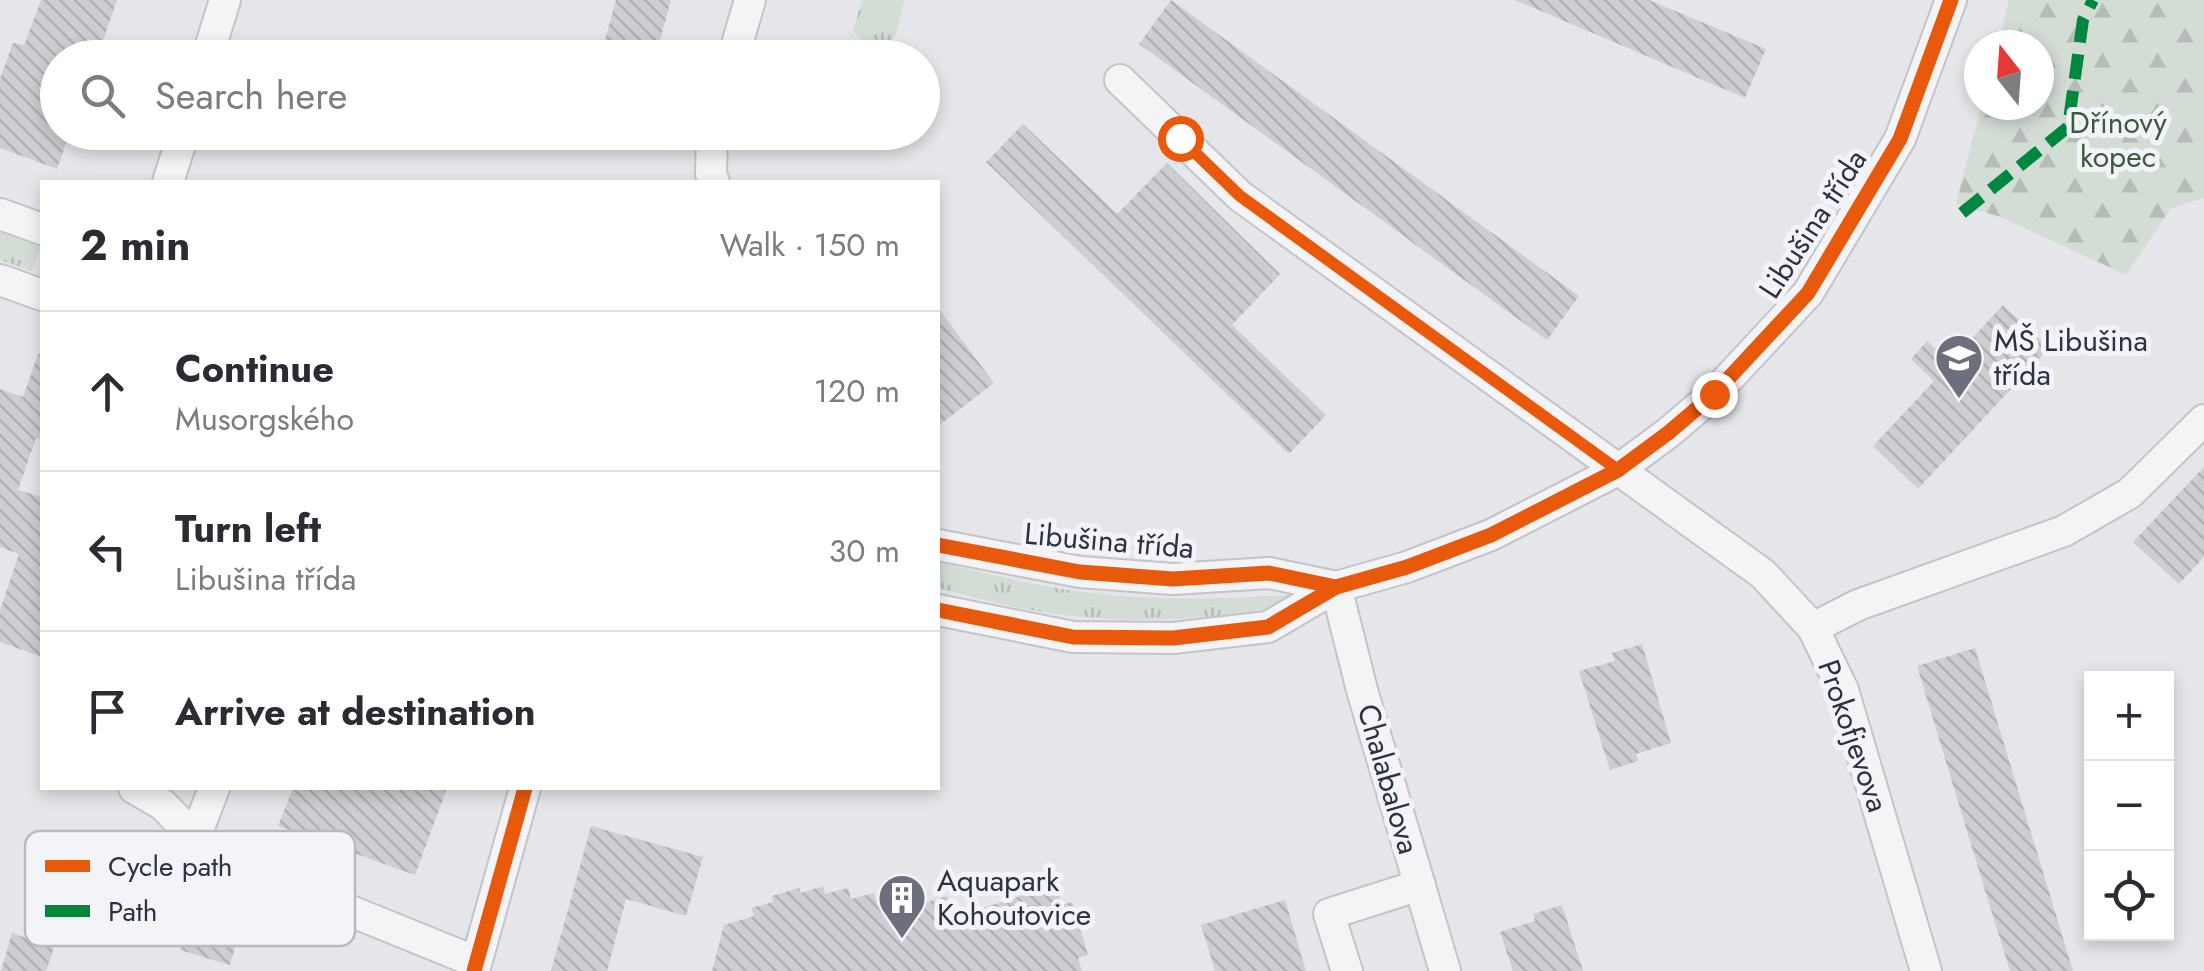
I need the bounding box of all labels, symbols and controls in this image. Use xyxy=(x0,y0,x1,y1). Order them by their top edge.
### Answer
north arrow xyxy=(1964,30,2054,120)
search box xyxy=(40,40,940,150)
icon: search xyxy=(75,68,130,123)
text: Search here xyxy=(155,68,347,123)
park label: Dřínový kopec xyxy=(2069,101,2168,178)
route start xyxy=(1158,116,1204,162)
street label: Libušina třída xyxy=(1748,141,1877,307)
text: 2 min xyxy=(80,215,190,276)
text: Walk · 150 m xyxy=(720,222,900,268)
place label: MŠ Libušina třída xyxy=(1994,319,2148,396)
school or university icon: MŠ Libušina třída xyxy=(1933,332,1985,400)
text: Continue xyxy=(175,341,334,396)
icon: ahead xyxy=(80,364,135,419)
text: 120 m xyxy=(814,368,900,414)
route end xyxy=(1692,372,1738,418)
text: Musorgského xyxy=(175,396,354,442)
text: Turn left xyxy=(175,501,321,556)
street label: Libušina třída xyxy=(1022,512,1196,569)
icon: left xyxy=(80,524,135,579)
text: 30 m xyxy=(829,528,900,574)
text: Libušina třída xyxy=(175,556,356,602)
street label: Prokofjevova xyxy=(1807,654,1900,818)
map controls xyxy=(2084,671,2174,941)
button: + xyxy=(2084,671,2174,761)
icon: arrive xyxy=(80,684,135,739)
text: Arrive at destination xyxy=(175,684,536,739)
street label: Chalabalova xyxy=(1347,699,1430,859)
button: − xyxy=(2084,761,2174,851)
legend xyxy=(25,831,355,946)
text: Cycle path xyxy=(108,846,233,887)
button: locate xyxy=(2084,851,2174,941)
place label: Aquapark Kohoutovice xyxy=(937,859,1091,936)
building icon: Aquapark Kohoutovice xyxy=(876,872,928,940)
text: Path xyxy=(108,891,157,932)

